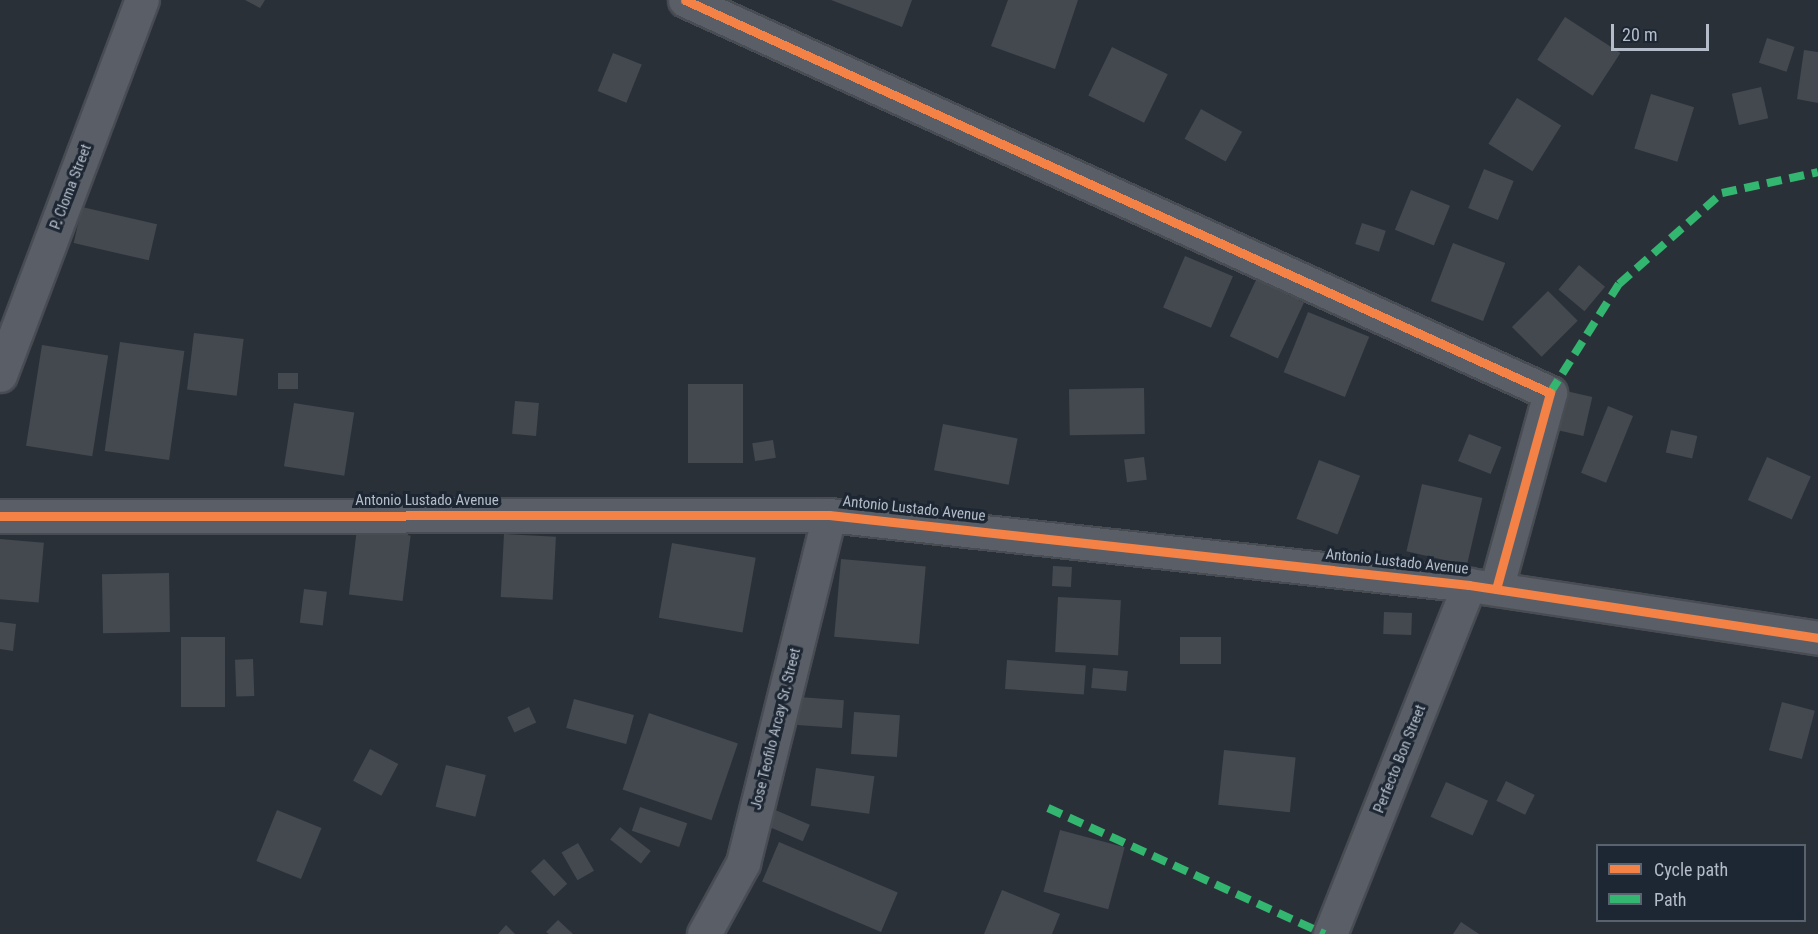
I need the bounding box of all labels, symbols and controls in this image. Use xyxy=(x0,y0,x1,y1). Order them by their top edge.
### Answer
scale bar xyxy=(1614,12,1712,50)
text: 20 m xyxy=(1622,24,1657,45)
street label: P. Cloma Street xyxy=(46,142,96,232)
street label: Antonio Lustado Avenue xyxy=(355,492,499,510)
street label: Antonio Lustado Avenue xyxy=(842,493,986,525)
street label: Antonio Lustado Avenue xyxy=(1325,546,1469,578)
street label: Jose Teofilo Arcay Sr. Street xyxy=(747,646,805,812)
street label: Perfecto Bon Street xyxy=(1370,702,1430,816)
legend xyxy=(1596,844,1806,922)
text: Cycle path xyxy=(1654,859,1728,880)
text: Path xyxy=(1654,889,1687,910)

